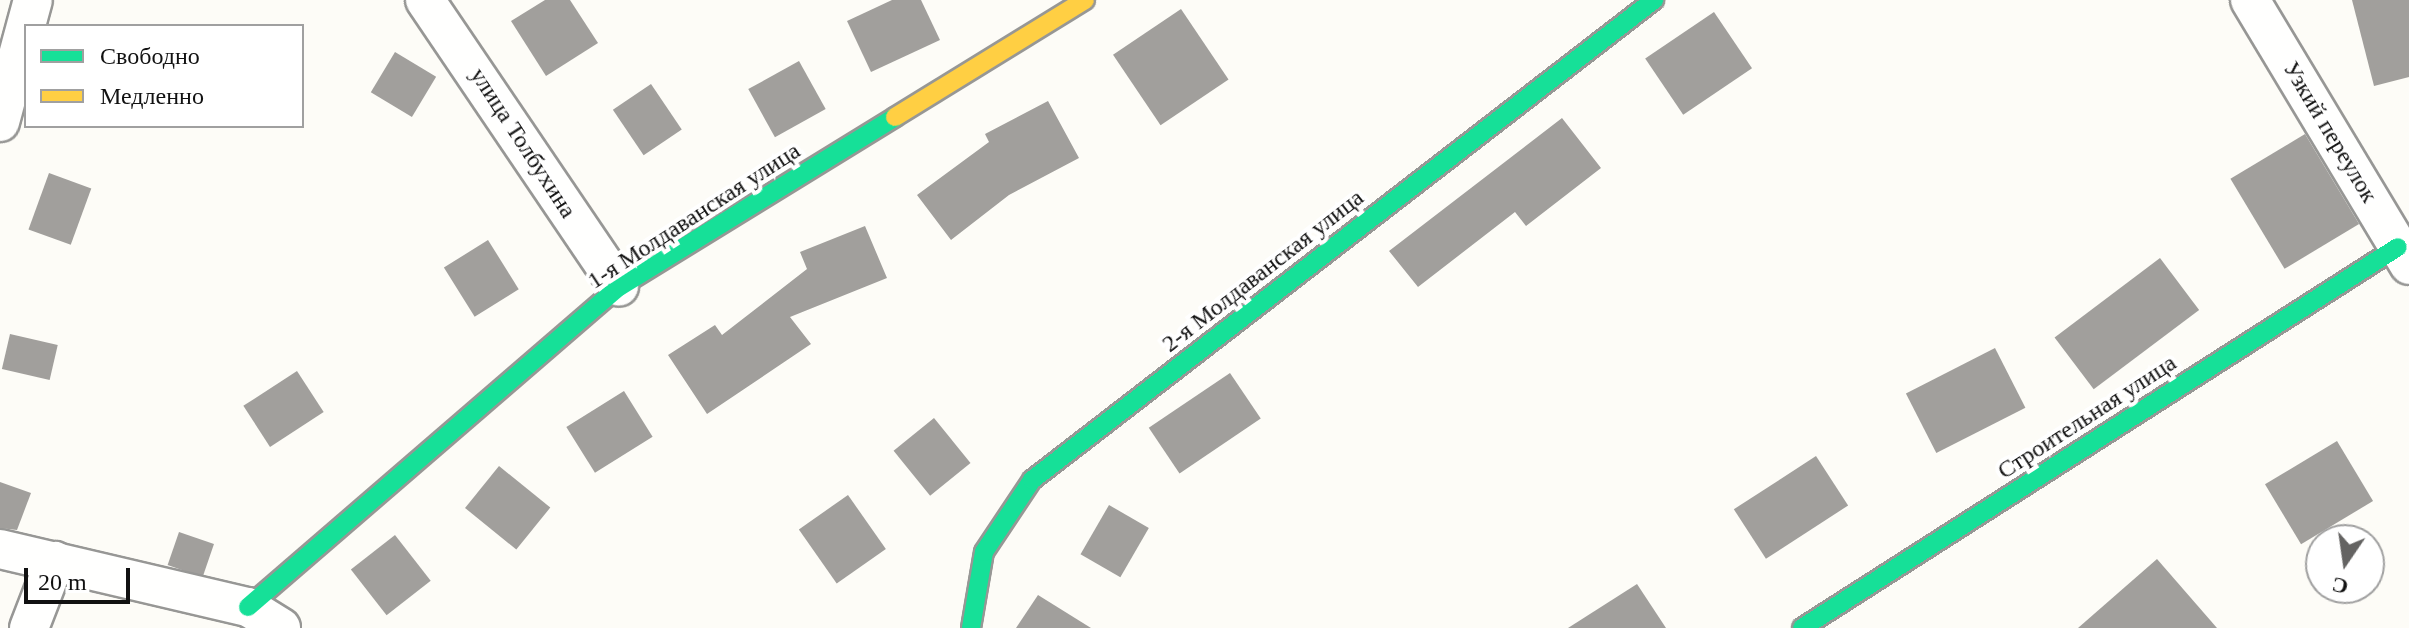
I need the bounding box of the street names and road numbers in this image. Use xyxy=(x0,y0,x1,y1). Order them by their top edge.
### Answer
street label: Узкий переулок xyxy=(2276,56,2384,208)
street label: улица Толбухина xyxy=(464,62,582,224)
street label: 1-я Молдаванская улица xyxy=(582,136,806,296)
street label: 2-я Молдаванская улица xyxy=(1157,183,1369,359)
street label: Строительная улица xyxy=(1992,349,2182,485)

